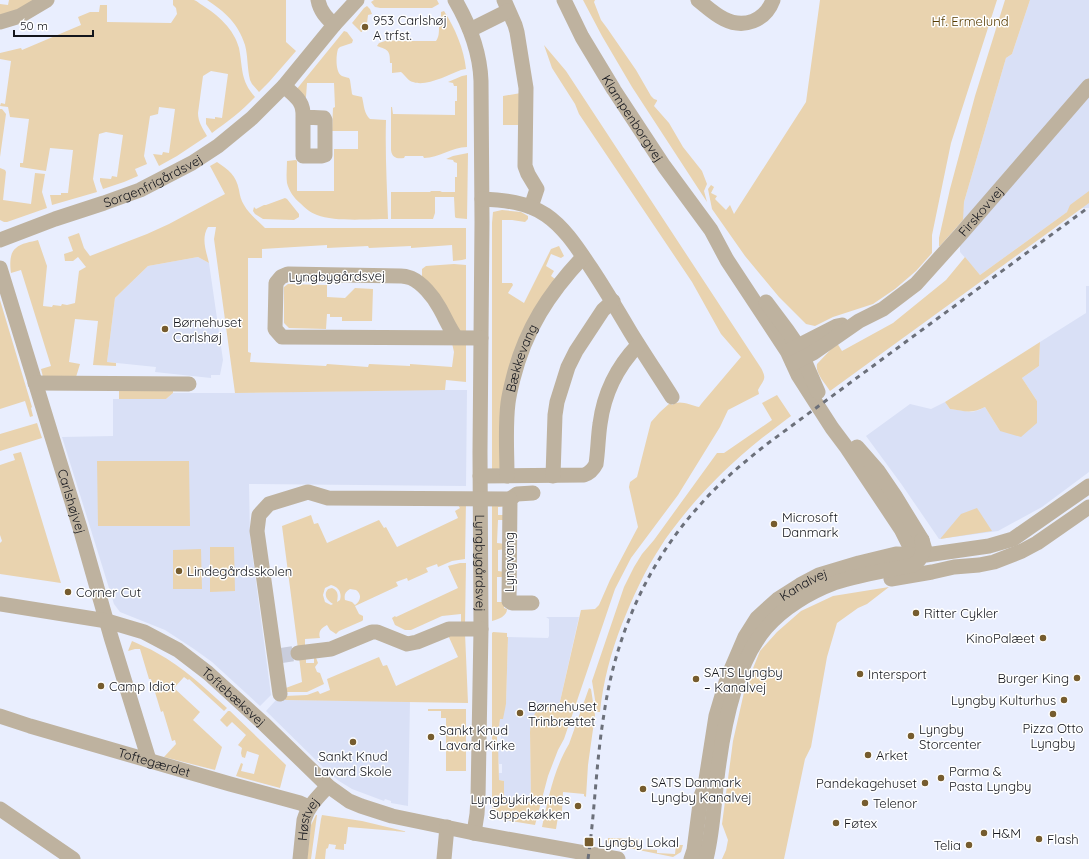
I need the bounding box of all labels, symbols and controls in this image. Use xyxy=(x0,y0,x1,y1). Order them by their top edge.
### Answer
scale bar xyxy=(14,12,93,38)
place label: 953 Carlshøj A trfst. xyxy=(373,12,447,43)
park label: Hf. Ermelund xyxy=(931,13,1009,29)
text: 50 m xyxy=(20,18,48,33)
marker: 953 Carlshøj A trfst. xyxy=(360,22,370,32)
street label: Klampenborgvej xyxy=(599,72,667,165)
street label: Sorgenfrigårdsvej xyxy=(101,151,205,211)
street label: Firskovvej xyxy=(955,183,1007,239)
street label: Lyngbygårdsvej xyxy=(288,267,386,285)
place label: Børnehuset Carlshøj xyxy=(173,314,242,345)
street label: Bækkevang xyxy=(502,321,540,394)
marker: Børnehuset Carlshøj xyxy=(160,324,170,334)
street label: Carlshøjvej xyxy=(54,467,89,535)
place label: Microsoft Danmark xyxy=(782,509,838,540)
street label: Lyngbygårdsvej xyxy=(472,515,489,612)
marker: Microsoft Danmark xyxy=(769,519,779,529)
street label: Lyngvang xyxy=(501,532,517,592)
place label: Lindegårdsskolen xyxy=(187,563,292,579)
street label: Kanalvej xyxy=(776,565,829,604)
marker: Lindegårdsskolen xyxy=(174,566,184,576)
place label: Corner Cut xyxy=(76,584,141,600)
marker: Corner Cut xyxy=(63,587,73,597)
place label: Ritter Cykler xyxy=(924,605,998,621)
marker: Ritter Cykler xyxy=(911,608,921,618)
place label: KinoPalæet xyxy=(966,630,1035,646)
marker: KinoPalæet xyxy=(1038,633,1048,643)
street label: Toftebæksvej xyxy=(199,663,269,730)
place label: SATS Lyngby – Kanalvej xyxy=(704,664,783,695)
place label: Intersport xyxy=(868,666,927,682)
marker: Intersport xyxy=(855,669,865,679)
place label: Burger King xyxy=(997,670,1069,686)
marker: Burger King xyxy=(1072,673,1082,683)
marker: SATS Lyngby – Kanalvej xyxy=(691,674,701,684)
place label: Camp Idiot xyxy=(109,678,175,694)
marker: Camp Idiot xyxy=(96,681,106,691)
place label: Lyngby Kulturhus xyxy=(951,692,1056,708)
marker: Lyngby Kulturhus xyxy=(1059,695,1069,705)
place label: Børnehuset Trinbrættet xyxy=(528,698,597,729)
marker: Børnehuset Trinbrættet xyxy=(515,708,525,718)
marker: Pizza Otto Lyngby xyxy=(1048,709,1058,719)
place label: Pizza Otto Lyngby xyxy=(1023,720,1084,751)
place label: Lyngby Storcenter xyxy=(919,721,982,752)
place label: Sankt Knud Lavard Kirke xyxy=(439,722,515,753)
marker: Lyngby Storcenter xyxy=(906,731,916,741)
marker: Sankt Knud Lavard Kirke xyxy=(426,732,436,742)
marker: Sankt Knud Lavard Skole xyxy=(348,737,358,747)
street label: Toftegærdet xyxy=(116,744,192,780)
place label: Arket xyxy=(876,747,908,763)
place label: Sankt Knud Lavard Skole xyxy=(314,748,392,779)
marker: Arket xyxy=(863,750,873,760)
place label: Parma & Pasta Lyngby xyxy=(949,763,1031,794)
marker: Parma & Pasta Lyngby xyxy=(936,773,946,783)
place label: SATS Danmark Lyngby Kanalvej xyxy=(651,774,752,805)
place label: Pandekagehuset xyxy=(816,775,917,791)
marker: Pandekagehuset xyxy=(920,778,930,788)
marker: SATS Danmark Lyngby Kanalvej xyxy=(638,784,648,794)
place label: Lyngbykirkernes Suppekøkken xyxy=(470,791,570,822)
street label: Høstvej xyxy=(294,794,322,842)
place label: Telenor xyxy=(873,795,917,811)
marker: Telenor xyxy=(860,798,870,808)
marker: Lyngbykirkernes Suppekøkken xyxy=(573,801,583,811)
place label: Føtex xyxy=(844,815,877,831)
marker: Føtex xyxy=(831,818,841,828)
place label: H&M xyxy=(992,825,1021,841)
marker: H&M xyxy=(979,828,989,838)
place label: Flash xyxy=(1047,831,1079,847)
place label: Lyngby Lokal xyxy=(598,834,679,850)
marker: Flash xyxy=(1034,834,1044,844)
marker: Lyngby Lokal xyxy=(583,836,595,848)
place label: Telia xyxy=(934,837,961,853)
marker: Telia xyxy=(964,840,974,850)

